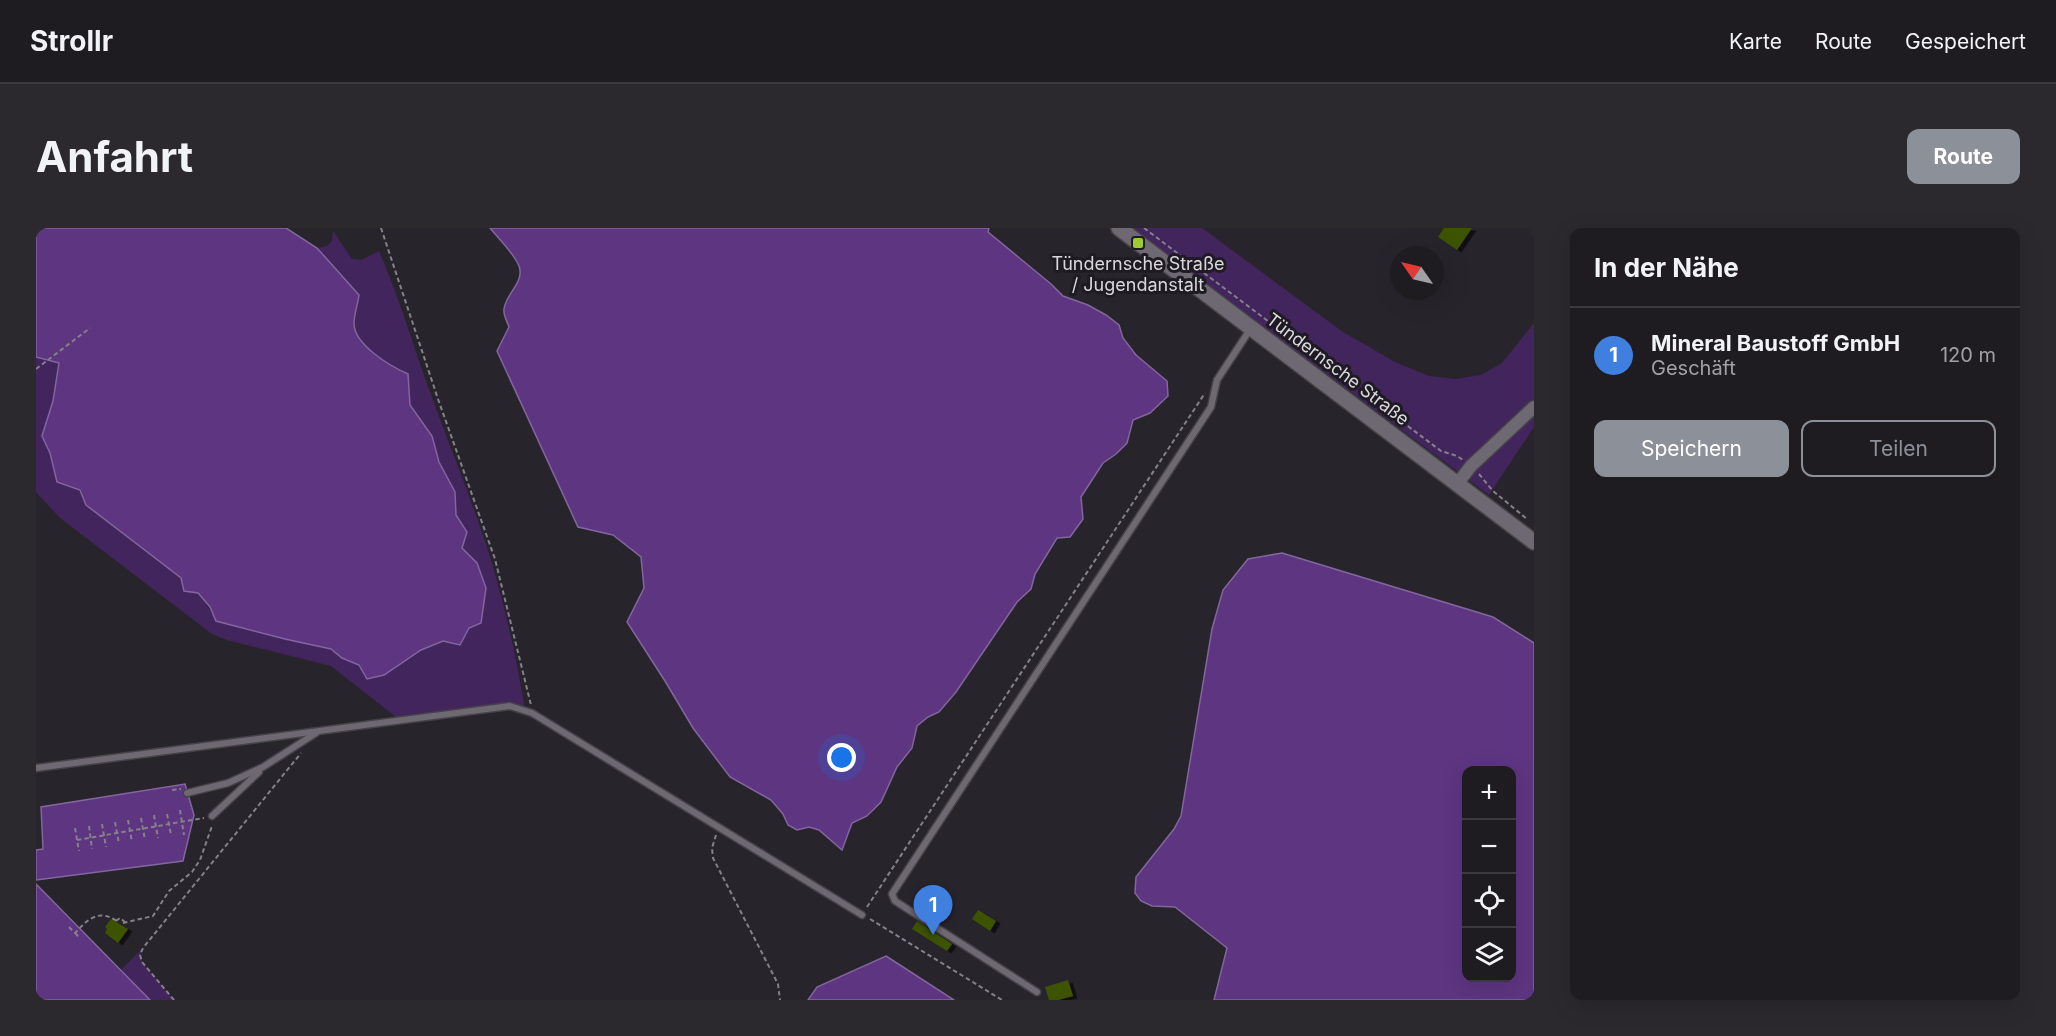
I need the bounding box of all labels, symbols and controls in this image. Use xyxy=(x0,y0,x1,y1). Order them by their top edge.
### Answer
text: Strollr xyxy=(30,24,113,58)
text: Karte xyxy=(1729,29,1782,54)
text: Route xyxy=(1815,29,1872,54)
text: Gespeichert xyxy=(1905,29,2026,54)
button: Route xyxy=(1907,129,2020,184)
text: Anfahrt xyxy=(36,131,193,182)
marker: Tündernsche Straße / Jugendanstalt xyxy=(1131,236,1145,250)
north arrow xyxy=(1390,246,1444,300)
text: In der Nähe xyxy=(1594,252,1739,283)
place label: Tündernsche Straße / Jugendanstalt xyxy=(1051,253,1225,295)
street label: Tündernsche Straße xyxy=(1263,309,1413,429)
text: Mineral Baustoff GmbH xyxy=(1651,330,1900,356)
text: 1 xyxy=(1609,343,1618,367)
text: 120 m xyxy=(1940,343,1996,367)
text: Geschäft xyxy=(1651,356,1736,380)
button: Speichern xyxy=(1594,420,1789,477)
button: Teilen xyxy=(1801,420,1996,477)
your location xyxy=(827,743,856,772)
map controls xyxy=(1462,766,1516,982)
button: + xyxy=(1462,766,1516,820)
button: − xyxy=(1462,820,1516,874)
button: locate xyxy=(1462,874,1516,928)
pin: 1 xyxy=(914,886,952,935)
button: layers xyxy=(1462,928,1516,982)

